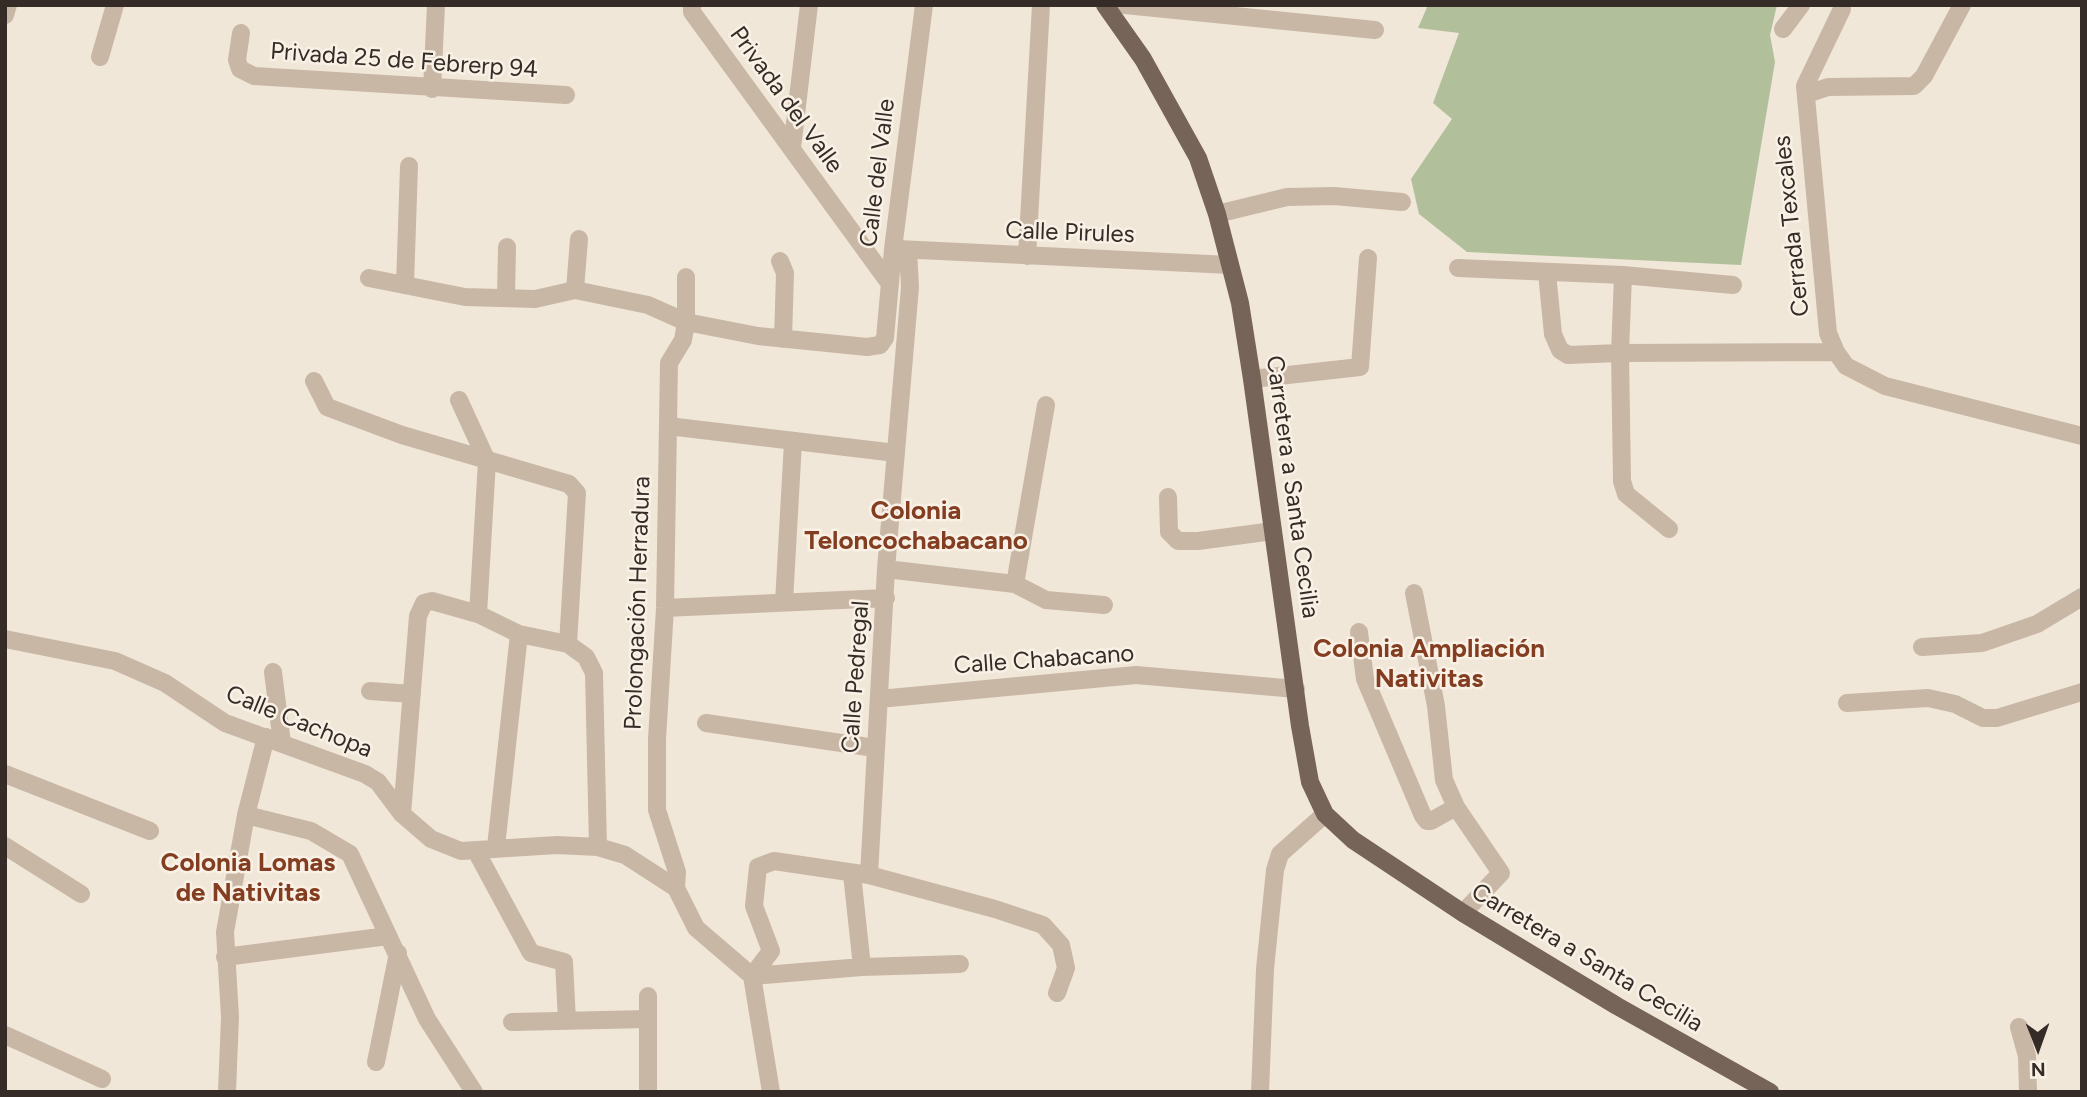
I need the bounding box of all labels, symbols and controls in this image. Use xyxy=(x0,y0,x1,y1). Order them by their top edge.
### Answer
street label: Privada del Valle xyxy=(723,21,849,179)
street label: Privada 25 de Febrerp 94 xyxy=(269,37,539,85)
street label: Calle del Valle xyxy=(855,97,901,249)
street label: Cerrada Texcales xyxy=(1768,134,1816,318)
street label: Calle Pirules xyxy=(1005,216,1135,250)
street label: Carretera a Santa Cecilia xyxy=(1259,354,1325,620)
street label: Prolongación Herradura xyxy=(619,476,657,730)
district label: Colonia Teloncochabacano xyxy=(804,495,1028,556)
street label: Calle Pedregal xyxy=(836,600,876,754)
district label: Colonia Ampliación Nativitas xyxy=(1313,633,1545,694)
street label: Calle Chabacano xyxy=(953,639,1135,681)
street label: Calle Cachopa xyxy=(222,680,376,764)
district label: Colonia Lomas de Nativitas xyxy=(161,847,335,908)
street label: Carretera a Santa Cecilia xyxy=(1466,877,1708,1039)
north arrow xyxy=(2003,1013,2073,1083)
text: N xyxy=(2031,1058,2046,1081)

